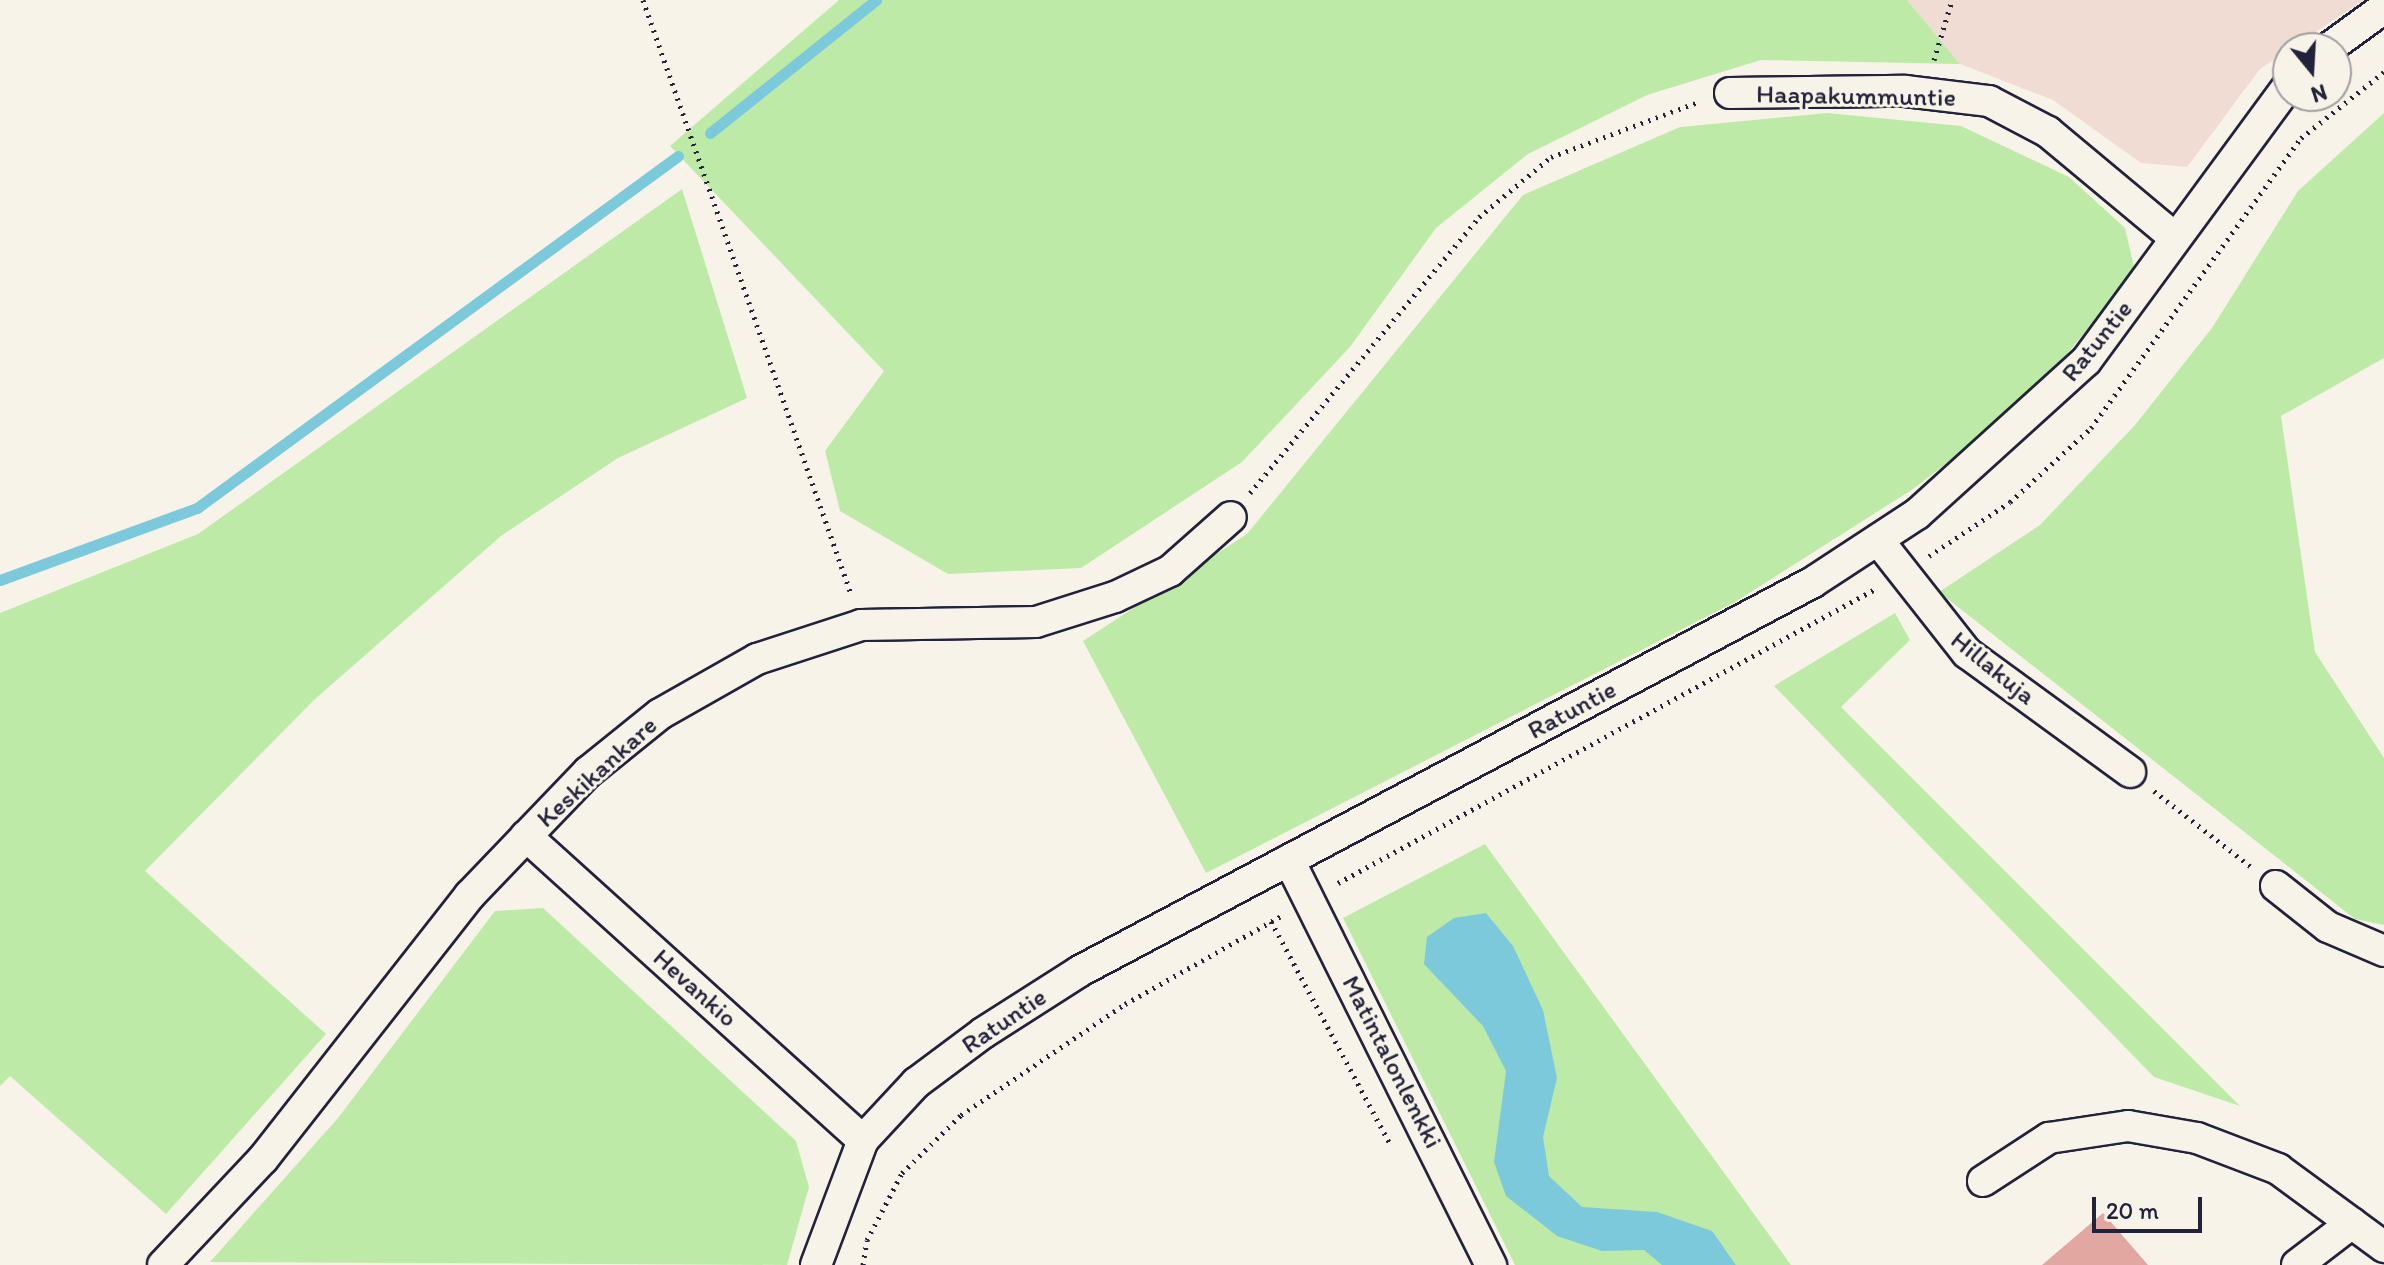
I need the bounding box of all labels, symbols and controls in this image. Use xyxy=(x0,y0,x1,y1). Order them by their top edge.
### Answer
north arrow xyxy=(2272,32,2352,112)
text: N xyxy=(2308,78,2330,109)
street label: Haapakummuntie xyxy=(1756,79,1956,113)
street label: Ratuntie xyxy=(2055,294,2139,388)
street label: Hillakuja xyxy=(1944,624,2042,712)
street label: Ratuntie xyxy=(1522,674,1622,746)
street label: Keskikankare xyxy=(530,710,664,834)
street label: Hevankio xyxy=(646,942,744,1034)
street label: Matintalonlenkki xyxy=(1335,970,1449,1154)
street label: Ratuntie xyxy=(956,981,1052,1061)
scale bar xyxy=(2096,1181,2206,1231)
text: 20 m xyxy=(2106,1196,2159,1225)

